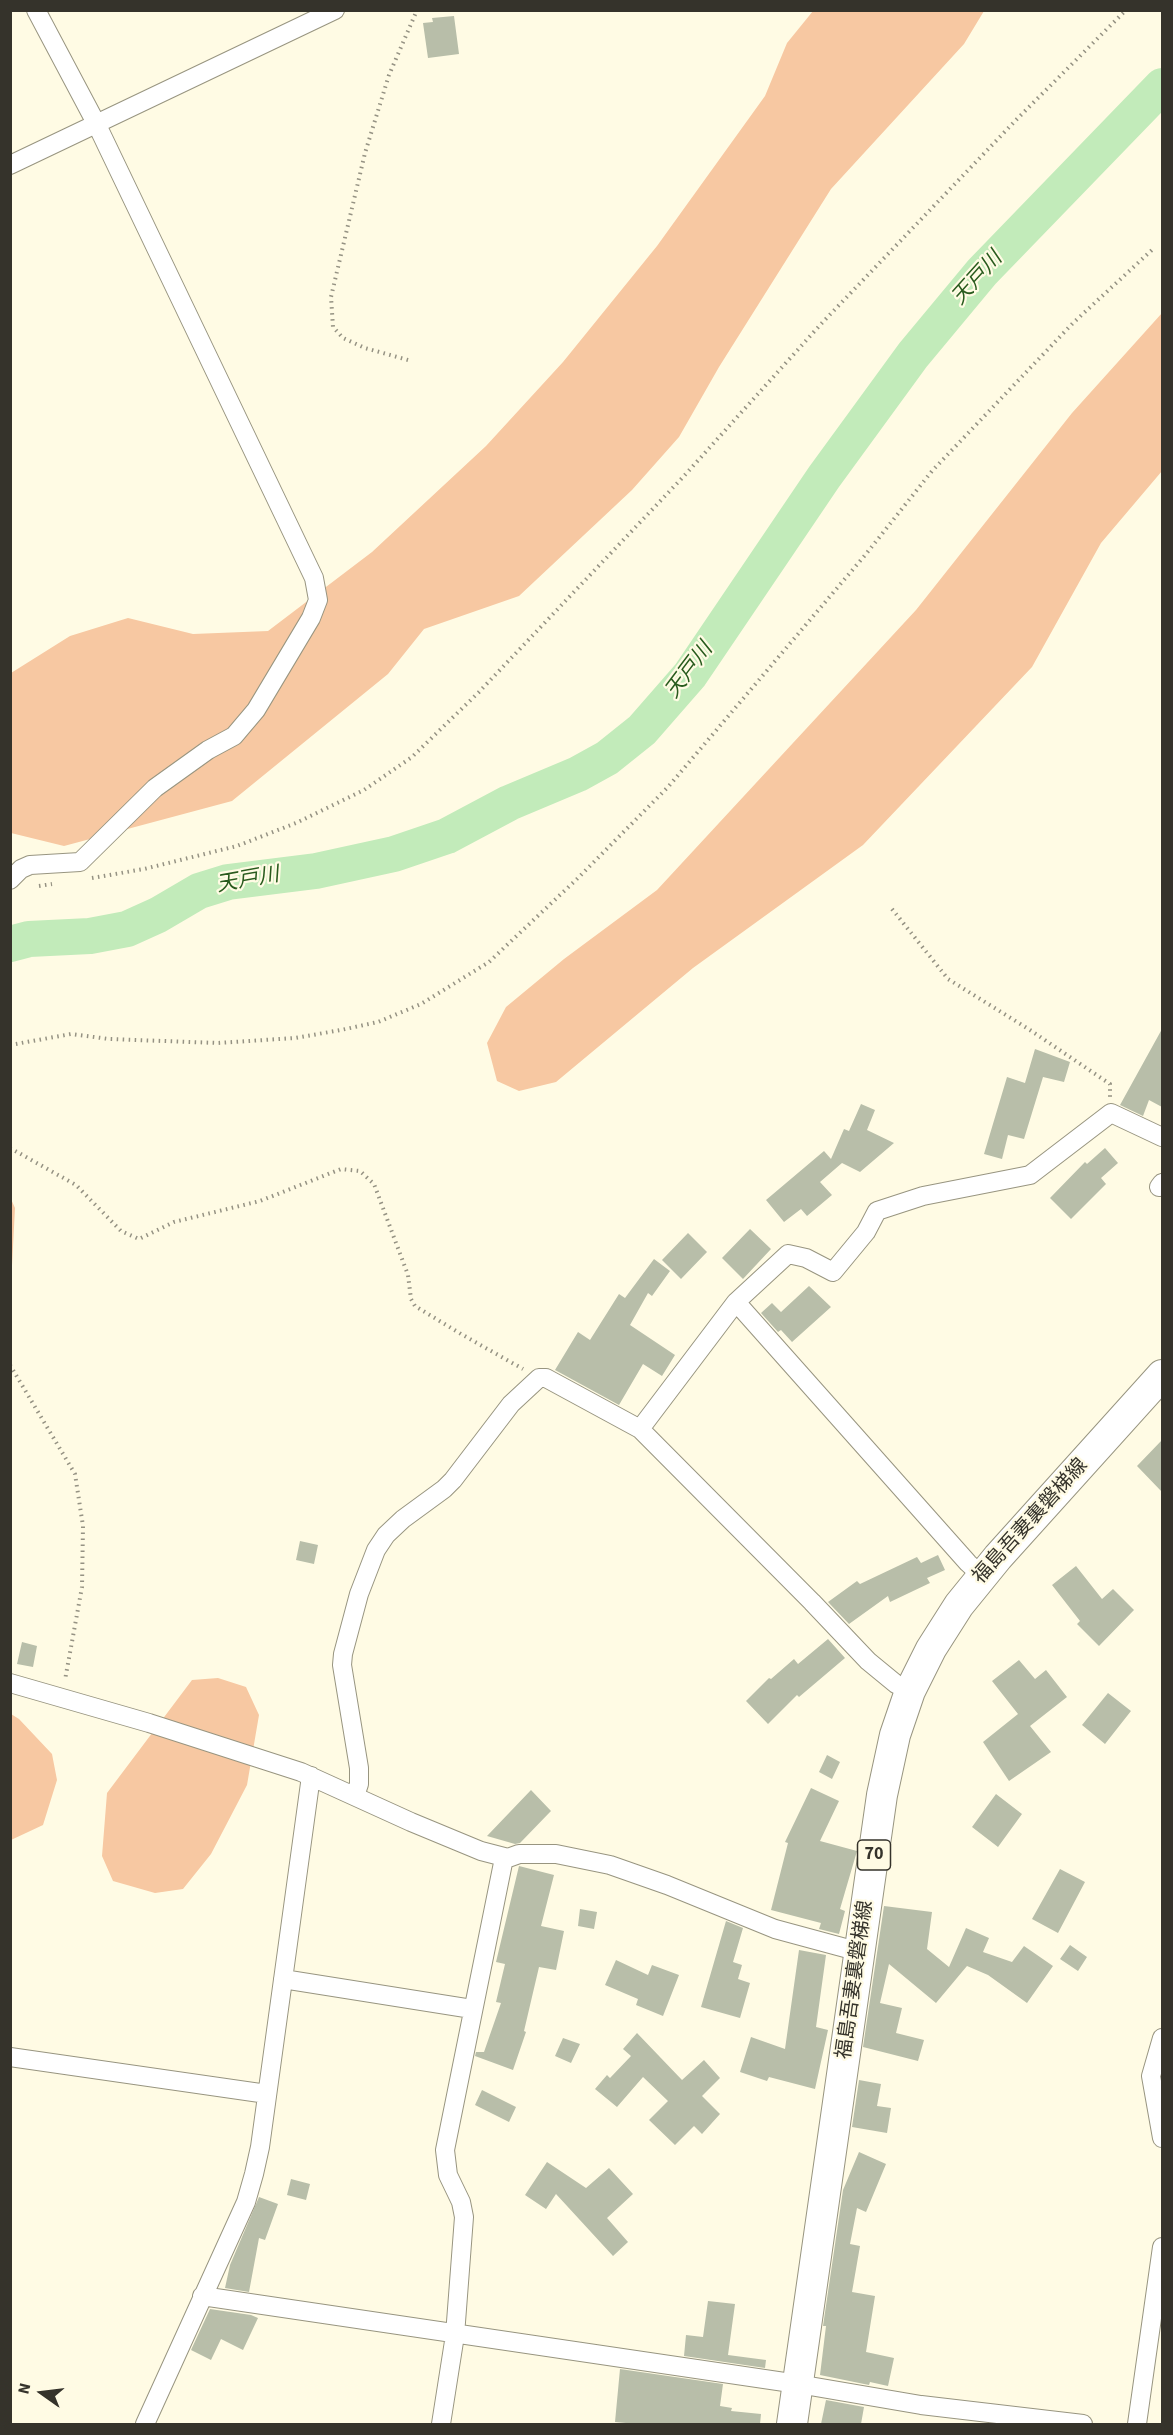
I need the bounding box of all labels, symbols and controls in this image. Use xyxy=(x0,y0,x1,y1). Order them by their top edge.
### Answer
water label: 天戸川 xyxy=(948,247,1008,311)
water label: 天戸川 xyxy=(661,638,719,704)
water label: 天戸川 xyxy=(215,863,281,899)
street label: 福島吾妻裏磐梯線 xyxy=(969,1455,1093,1589)
road number: 70 xyxy=(858,1840,890,1870)
street label: 福島吾妻裏磐梯線 xyxy=(833,1899,879,2061)
north arrow xyxy=(12,2363,72,2423)
text: N xyxy=(13,2381,36,2396)

